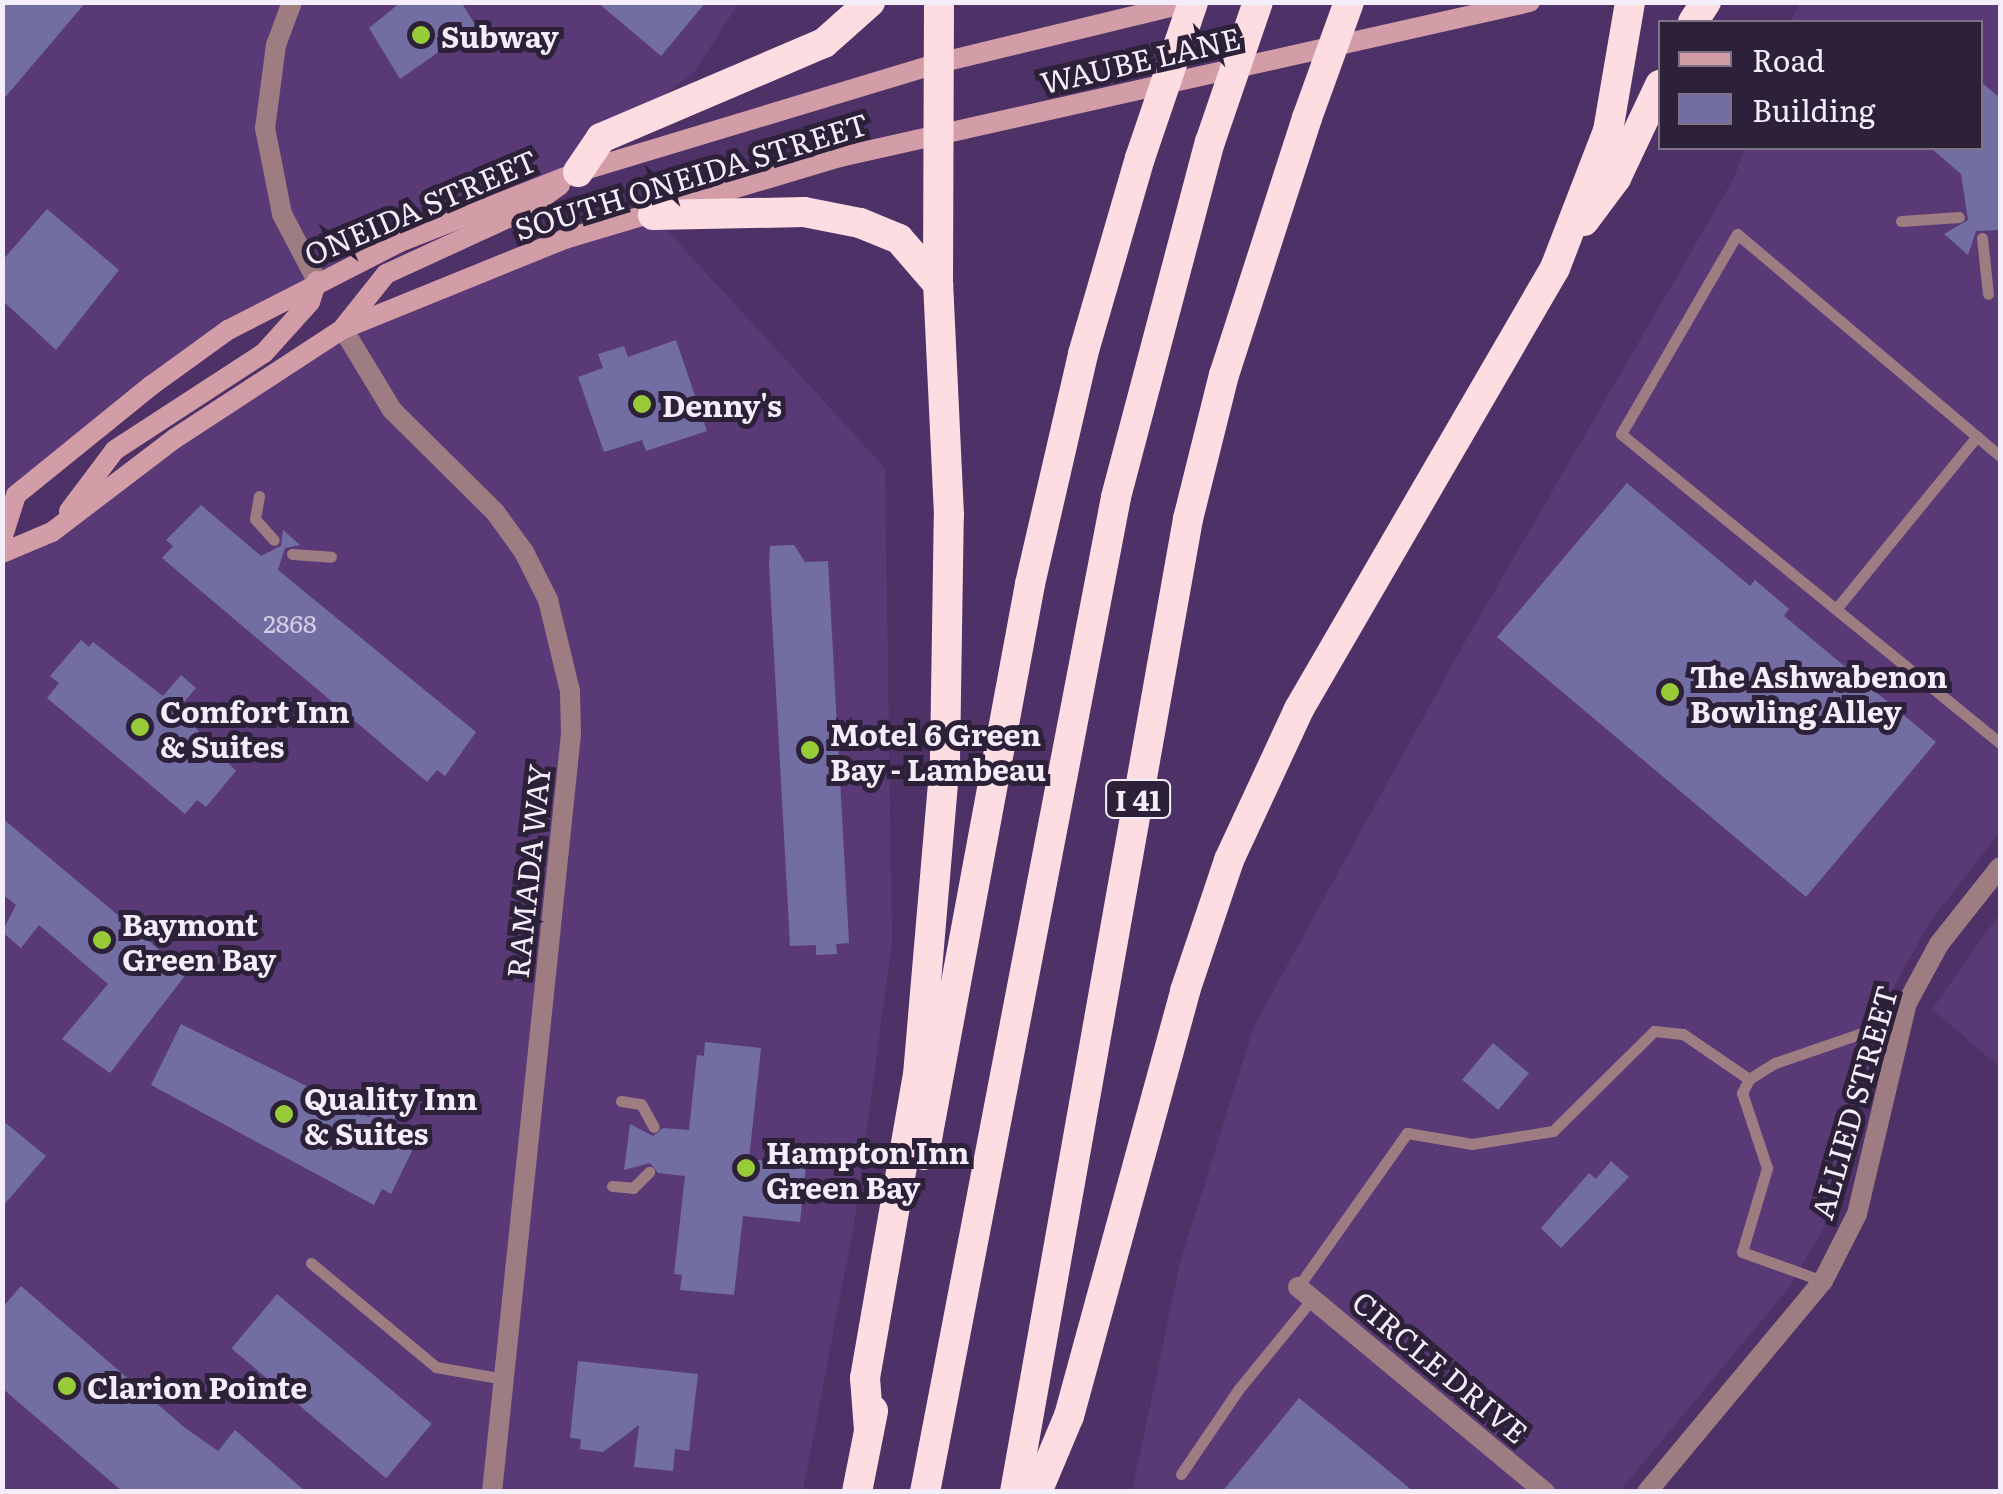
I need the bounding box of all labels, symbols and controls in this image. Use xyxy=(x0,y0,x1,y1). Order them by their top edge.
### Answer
place label: Subway xyxy=(441,17,559,53)
street label: WAUBE LANE xyxy=(1037,19,1243,99)
legend xyxy=(1658,20,1983,150)
marker: Subway xyxy=(410,24,432,46)
text: Road xyxy=(1752,37,1825,81)
text: Building xyxy=(1752,87,1876,131)
street label: SOUTH ONEIDA STREET xyxy=(510,104,872,246)
street label: ONEIDA STREET xyxy=(298,141,542,271)
place label: Denny's xyxy=(662,386,782,422)
marker: Denny's xyxy=(631,393,653,415)
house number: 2868 xyxy=(263,608,317,638)
place label: The Ashwabenon Bowling Alley xyxy=(1690,657,1948,728)
marker: The Ashwabenon Bowling Alley xyxy=(1659,681,1681,703)
place label: Comfort Inn & Suites xyxy=(160,692,350,762)
place label: Motel 6 Green Bay - Lambeau xyxy=(830,715,1046,786)
marker: Comfort Inn & Suites xyxy=(129,716,151,738)
marker: Motel 6 Green Bay - Lambeau xyxy=(799,739,821,761)
street label: RAMADA WAY xyxy=(498,762,556,980)
road number: I 41 xyxy=(1103,776,1173,822)
place label: Baymont Green Bay xyxy=(122,905,276,976)
marker: Baymont Green Bay xyxy=(91,929,113,951)
street label: ALLIED STREET xyxy=(1802,981,1904,1223)
place label: Quality Inn & Suites xyxy=(304,1079,478,1150)
marker: Quality Inn & Suites xyxy=(273,1103,295,1125)
place label: Hampton Inn Green Bay xyxy=(766,1133,969,1204)
marker: Hampton Inn Green Bay xyxy=(735,1157,757,1179)
street label: CIRCLE DRIVE xyxy=(1346,1282,1536,1450)
place label: Clarion Pointe xyxy=(87,1368,307,1404)
marker: Clarion Pointe xyxy=(56,1375,78,1397)

